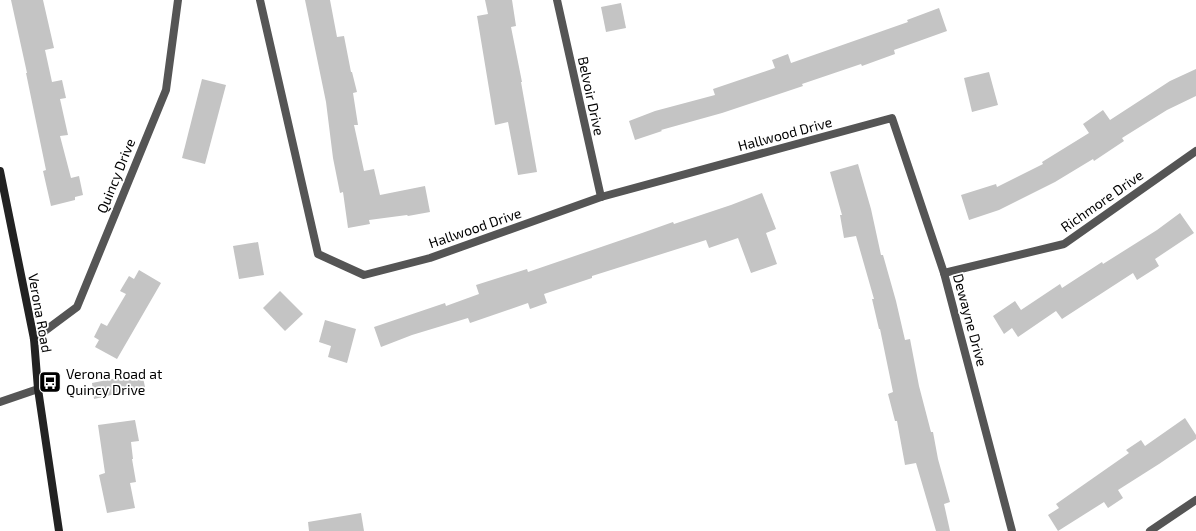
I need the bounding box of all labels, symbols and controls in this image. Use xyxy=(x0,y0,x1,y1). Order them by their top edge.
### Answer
street label: Belvoir Drive xyxy=(575,55,608,137)
street label: Hallwood Drive xyxy=(736,113,834,154)
street label: Quincy Drive xyxy=(93,136,138,216)
street label: Richmore Drive xyxy=(1057,166,1146,235)
street label: Hallwood Drive xyxy=(426,204,523,251)
street label: Verona Road xyxy=(25,272,56,354)
street label: Dewayne Drive xyxy=(950,272,991,368)
place label: Verona Road at Quincy Drive xyxy=(66,365,162,398)
bus stop icon: Verona Road at Quincy Drive xyxy=(37,369,63,395)

